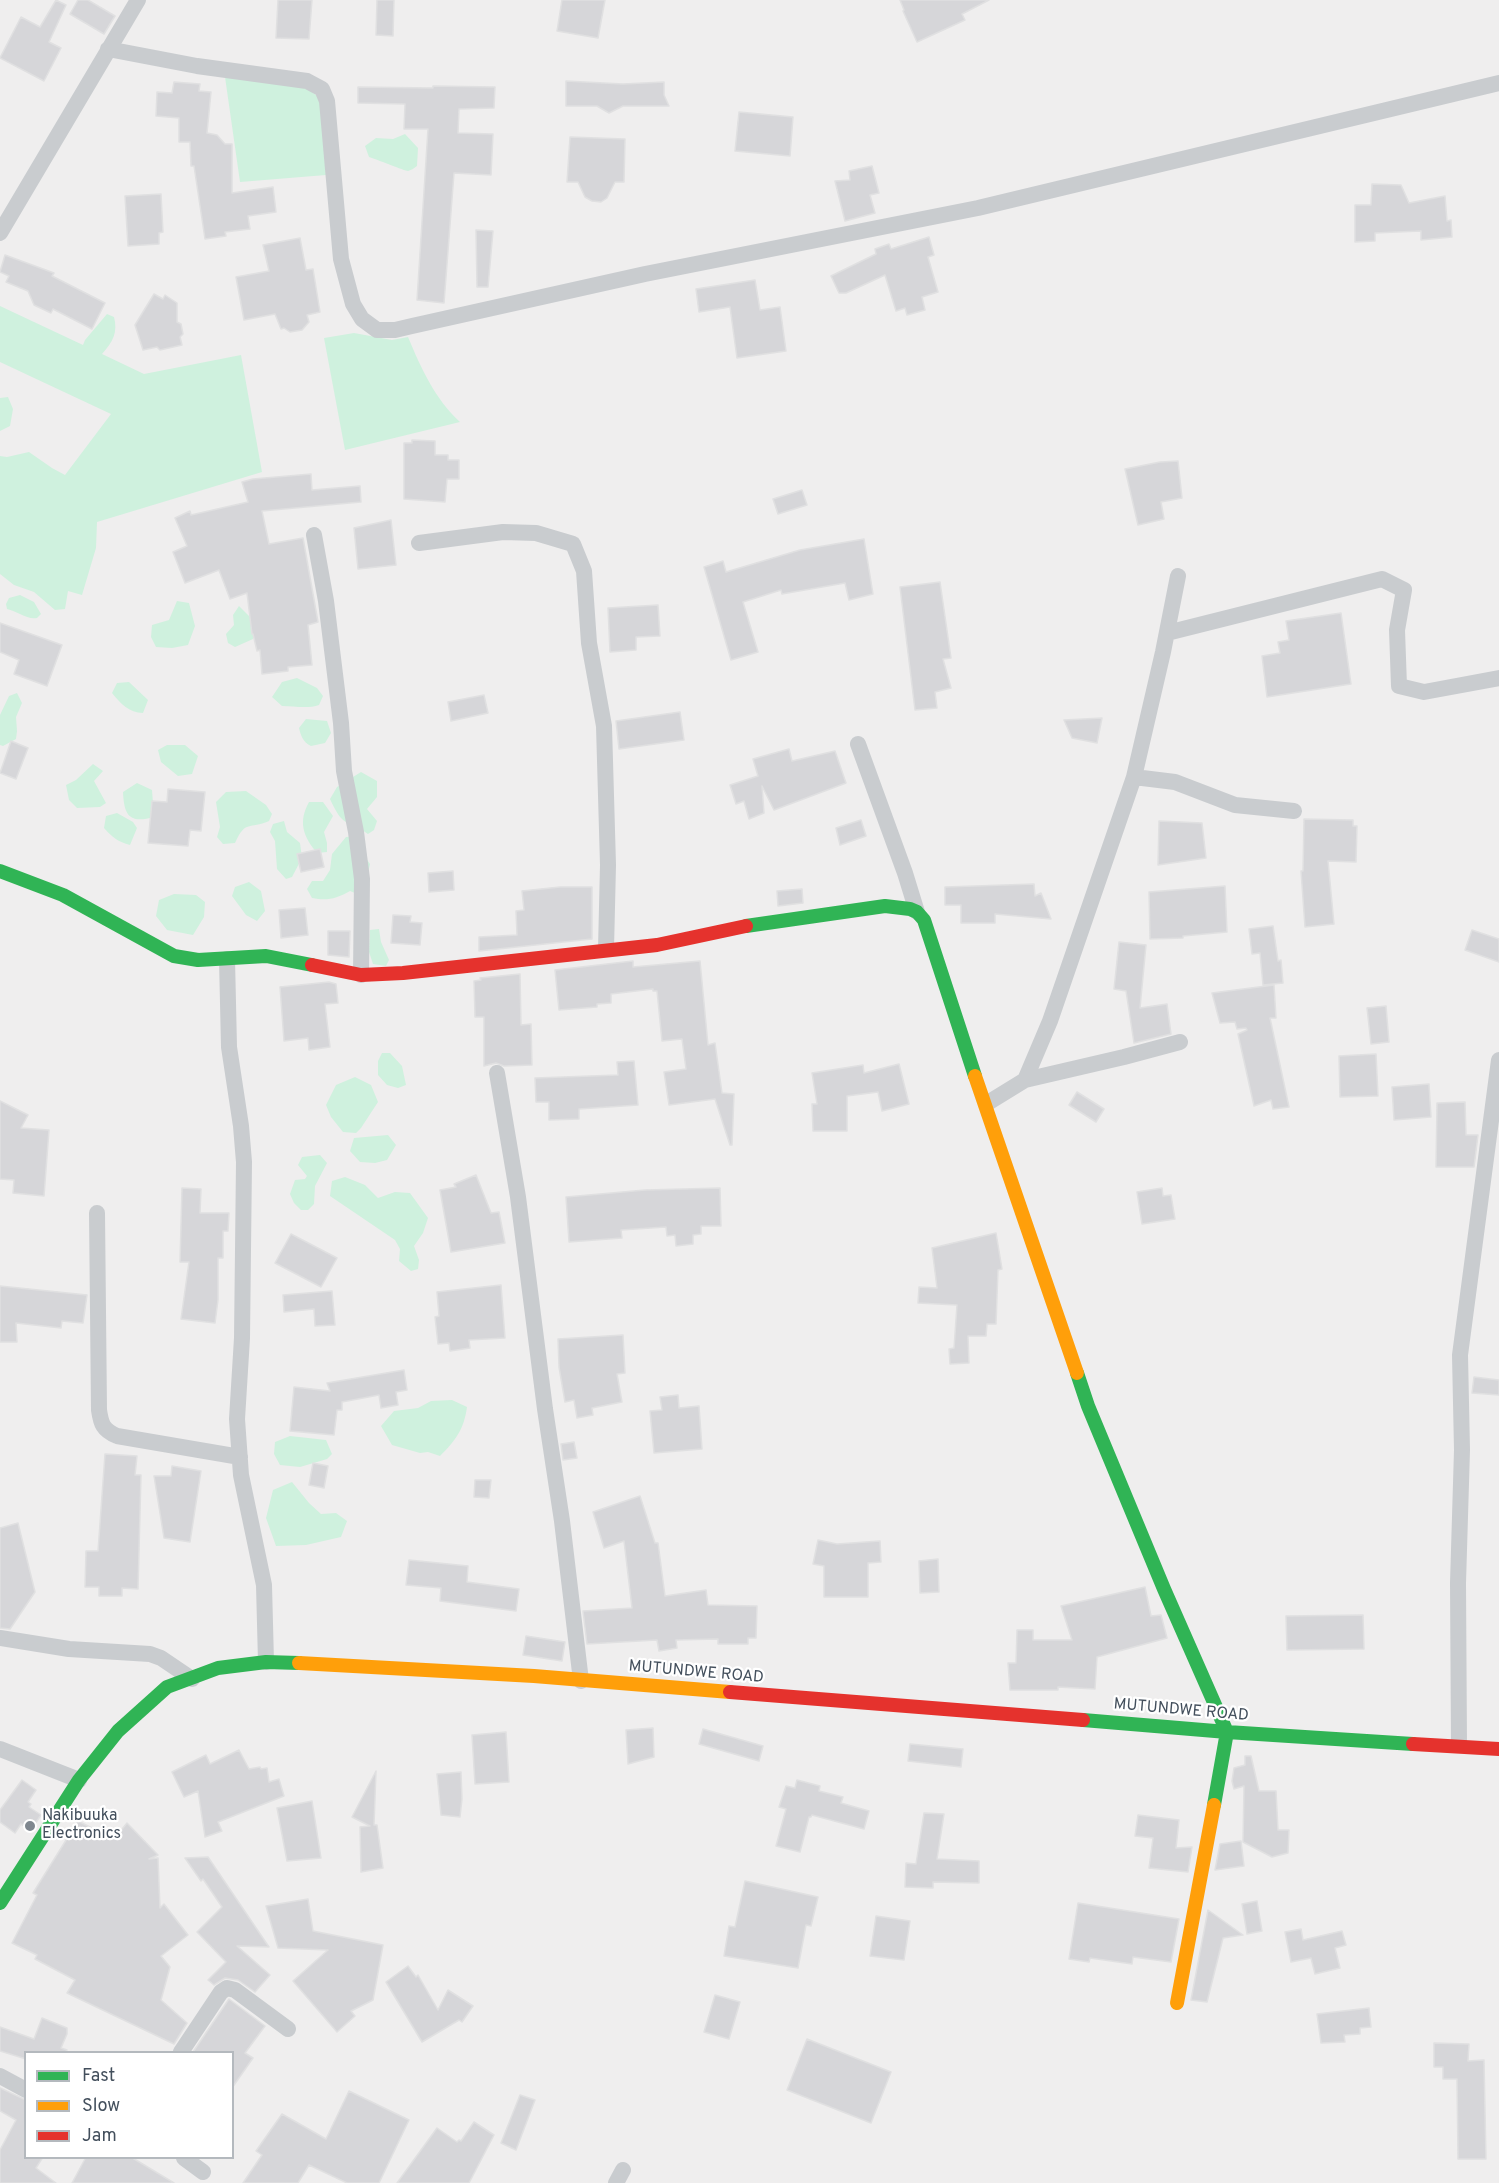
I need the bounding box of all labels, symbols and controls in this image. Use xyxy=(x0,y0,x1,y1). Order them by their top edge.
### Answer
street label: MUTUNDWE ROAD xyxy=(628,1658,764,1688)
street label: MUTUNDWE ROAD xyxy=(1113,1696,1249,1726)
place label: Nakibuuka Electronics xyxy=(42,1807,121,1845)
marker: Nakibuuka Electronics xyxy=(23,1819,37,1833)
legend xyxy=(24,2051,234,2159)
text: Fast xyxy=(82,2065,115,2088)
text: Slow xyxy=(82,2095,120,2118)
text: Jam xyxy=(82,2125,117,2148)

